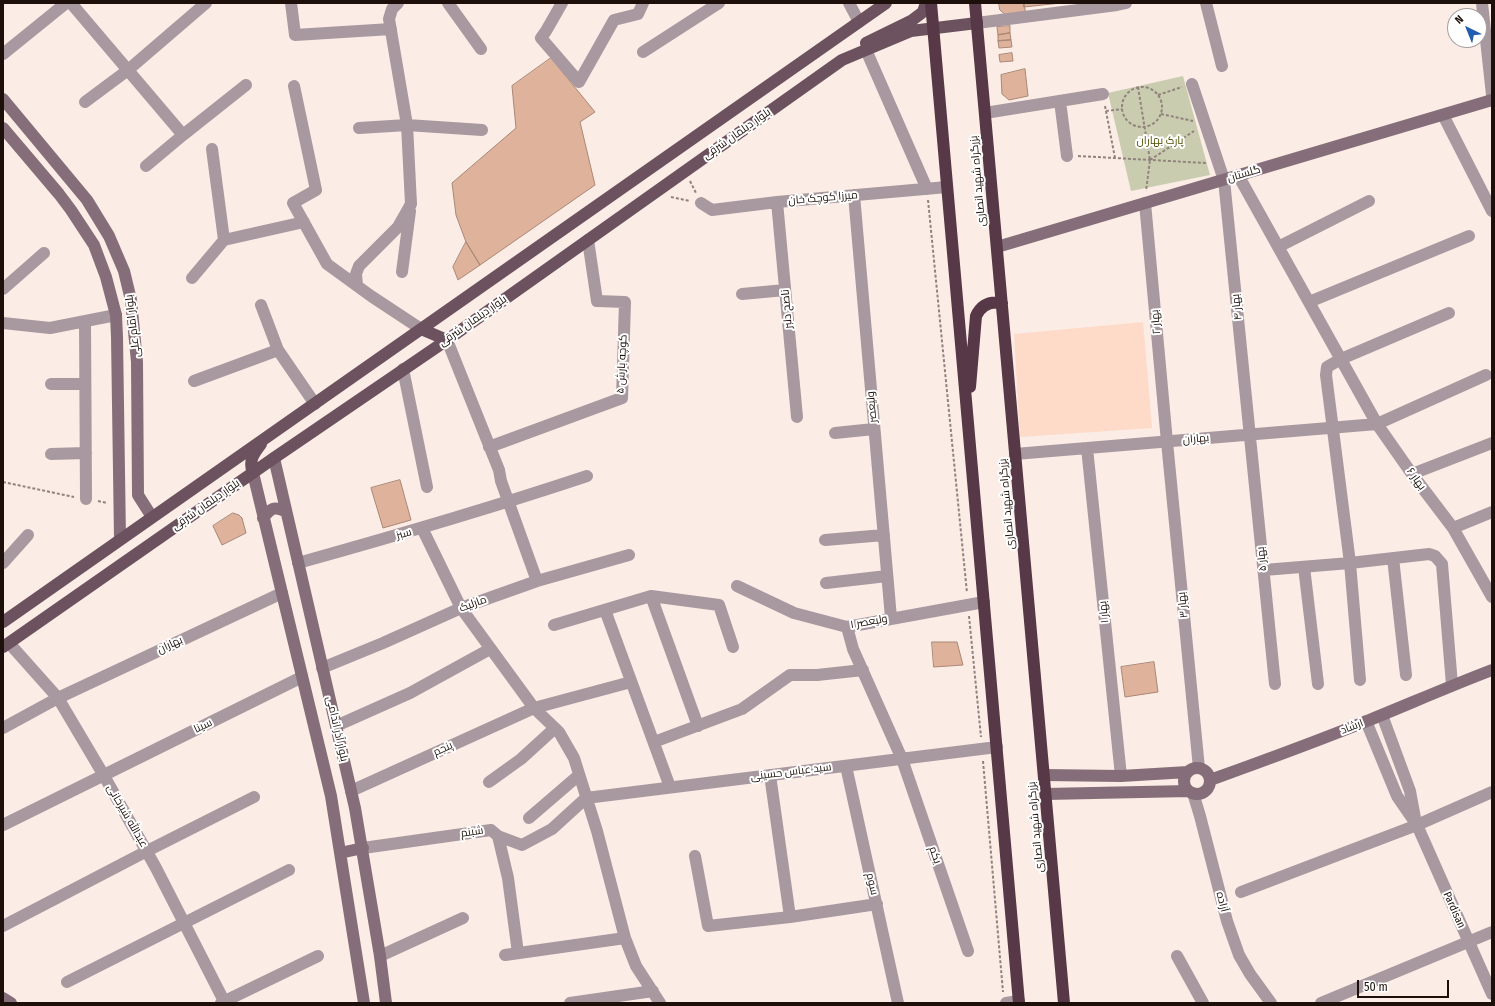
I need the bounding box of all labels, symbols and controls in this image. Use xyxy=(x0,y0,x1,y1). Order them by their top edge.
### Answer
north arrow xyxy=(1447,8,1487,48)
text: N xyxy=(1452,13,1466,27)
street label: بلوار دیلمان شرقی xyxy=(701,106,773,162)
park label: پارک بهاران xyxy=(1137,134,1183,148)
street label: بزرگراه شهید انصاری xyxy=(967,135,989,227)
street label: گلستان xyxy=(1226,163,1262,185)
street label: میرزا کوچک خان xyxy=(788,188,858,208)
street label: ناصح دلبر xyxy=(779,289,795,329)
street label: بلوار دیلمان شرقی xyxy=(437,293,509,349)
street label: بهار ۴ xyxy=(1229,293,1245,321)
street label: بلوار امام علی xyxy=(123,294,143,358)
street label: بهار ۲ xyxy=(1148,309,1164,335)
street label: کوچه بارش ۵ xyxy=(614,334,630,394)
street label: ولیعصر xyxy=(864,391,880,423)
street label: بهاران xyxy=(1182,431,1210,447)
street label: بزرگراه شهید انصاری xyxy=(996,458,1018,550)
street label: بهار ۶ xyxy=(1404,465,1428,493)
street label: بلوار دیلمان شرقی xyxy=(170,477,242,533)
street label: سبز xyxy=(395,526,413,542)
street label: بهار ۵ xyxy=(1254,546,1270,572)
street label: بهار ۳ xyxy=(1175,591,1191,619)
street label: مارلیک xyxy=(457,593,489,615)
street label: بهار ۱ xyxy=(1096,600,1112,624)
street label: ولیعصر ۱ xyxy=(849,612,889,632)
street label: بهاران xyxy=(155,633,185,657)
street label: بلوار آذر اندامی xyxy=(323,695,351,763)
street label: سینا xyxy=(192,716,214,736)
street label: ارشاد xyxy=(1339,717,1365,737)
street label: پنجم xyxy=(431,739,455,759)
street label: سید عباس حسینی xyxy=(750,760,832,784)
street label: بزرگراه شهید انصاری xyxy=(1025,781,1047,873)
street label: عبدالله شیرخانی xyxy=(104,782,150,850)
street label: شبنم xyxy=(460,824,484,840)
street label: یکم xyxy=(926,845,944,865)
street label: سوم xyxy=(863,872,881,896)
street label: آزاده xyxy=(1213,890,1231,914)
street label: Pardisan xyxy=(1440,890,1468,930)
scale bar xyxy=(1359,972,1451,998)
text: 50 m xyxy=(1364,980,1388,994)

